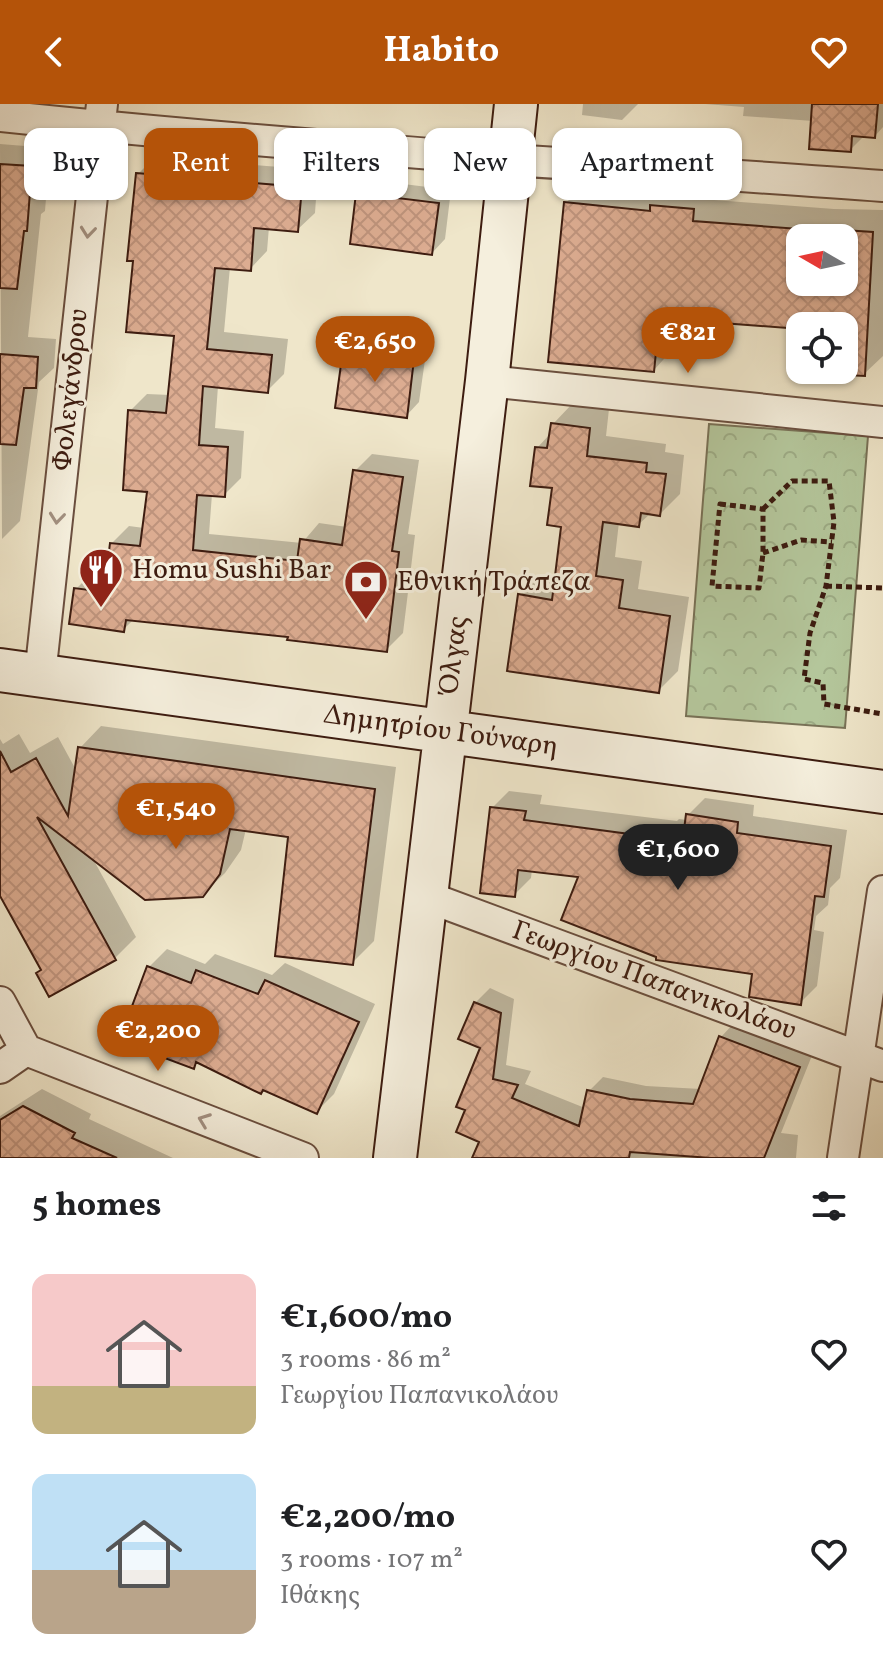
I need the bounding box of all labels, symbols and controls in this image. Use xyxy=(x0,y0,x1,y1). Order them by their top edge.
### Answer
text: Habito xyxy=(384,27,499,77)
icon: back xyxy=(32,30,76,74)
icon: heart xyxy=(807,30,851,74)
chip: Buy xyxy=(24,128,128,200)
chip: Rent xyxy=(144,128,258,200)
chip: Filters xyxy=(274,128,408,200)
chip: New xyxy=(424,128,536,200)
chip: Apartment xyxy=(552,128,742,200)
north arrow xyxy=(786,224,858,296)
map controls xyxy=(786,224,858,384)
one-way arrow xyxy=(80,226,97,239)
street label: Φολεγάνδρου xyxy=(43,307,99,473)
pin: €821 xyxy=(641,307,735,375)
button: locate xyxy=(786,312,858,384)
text: €821 xyxy=(659,315,717,351)
pin: €2,650 xyxy=(310,316,440,384)
text: €2,650 xyxy=(334,324,416,360)
one-way arrow xyxy=(48,512,65,525)
restaurant icon: Homu Sushi Bar xyxy=(77,546,125,609)
place label: Homu Sushi Bar xyxy=(132,551,331,590)
bank icon: Εθνική Τράπεζα xyxy=(342,558,390,621)
place label: Εθνική Τράπεζα xyxy=(397,563,591,602)
street label: Όλγας xyxy=(430,614,478,698)
street label: Δημητρίου Γούναρη xyxy=(321,695,561,767)
pin: €1,540 xyxy=(111,783,241,851)
text: €1,540 xyxy=(136,791,216,827)
pin: €1,600 xyxy=(613,824,743,892)
text: €1,600 xyxy=(636,832,720,868)
street label: Γεωργίου Παπανικολάου xyxy=(506,911,802,1051)
pin: €2,200 xyxy=(93,1005,223,1073)
text: €2,200 xyxy=(115,1013,201,1049)
one-way arrow xyxy=(198,1113,212,1129)
text: 5 homes xyxy=(32,1183,162,1230)
icon: filters xyxy=(807,1184,851,1228)
text: €1,600/mo xyxy=(280,1295,452,1342)
icon: home xyxy=(96,1306,192,1402)
icon: heart xyxy=(807,1332,851,1376)
text: 3 rooms · 86 m² xyxy=(280,1342,451,1378)
text: Γεωργίου Παπανικολάου xyxy=(280,1378,558,1414)
text: €2,200/mo xyxy=(280,1495,455,1542)
icon: home xyxy=(96,1506,192,1602)
icon: heart xyxy=(807,1532,851,1576)
text: 3 rooms · 107 m² xyxy=(280,1542,463,1578)
text: Ιθάκης xyxy=(280,1578,360,1614)

